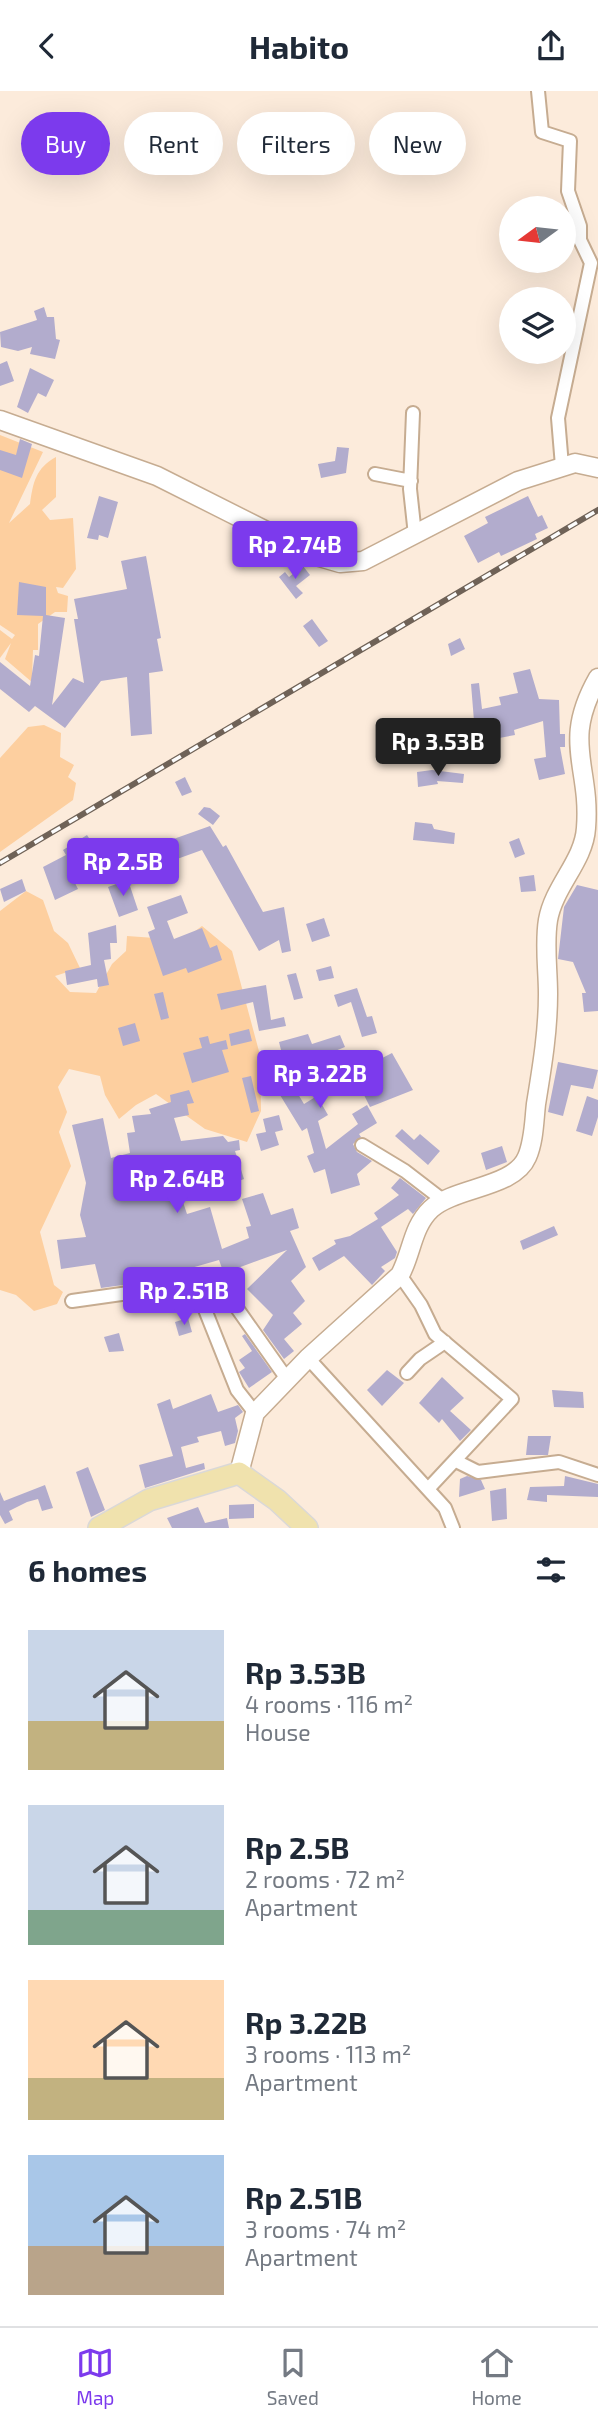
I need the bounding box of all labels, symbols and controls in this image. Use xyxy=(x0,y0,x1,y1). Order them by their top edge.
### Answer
icon: back xyxy=(28,27,66,65)
text: Habito xyxy=(249,27,349,65)
icon: share xyxy=(532,27,570,65)
chip: Buy xyxy=(21,112,110,175)
chip: Rent xyxy=(124,112,223,175)
chip: Filters xyxy=(237,112,355,175)
chip: New xyxy=(369,112,466,175)
north arrow xyxy=(499,196,576,273)
map controls xyxy=(499,196,576,364)
button: layers xyxy=(499,287,576,364)
pin: Rp 2.74B xyxy=(223,521,367,581)
text: Rp 2.74B xyxy=(248,530,342,558)
pin: Rp 3.53B xyxy=(366,719,510,778)
text: Rp 3.53B xyxy=(392,727,484,755)
pin: Rp 2.5B xyxy=(58,839,188,898)
text: Rp 2.5B xyxy=(83,847,163,875)
pin: Rp 3.22B xyxy=(248,1051,392,1110)
text: Rp 3.22B xyxy=(273,1059,367,1087)
pin: Rp 2.64B xyxy=(105,1155,249,1215)
text: Rp 2.64B xyxy=(129,1164,225,1192)
pin: Rp 2.51B xyxy=(112,1267,256,1327)
text: Rp 2.51B xyxy=(139,1276,229,1304)
icon: filters xyxy=(532,1551,570,1589)
text: 6 homes xyxy=(28,1552,147,1588)
text: Rp 3.53B xyxy=(245,1654,366,1690)
icon: home xyxy=(84,1658,168,1742)
text: 4 rooms · 116 m² xyxy=(245,1690,413,1718)
text: House xyxy=(245,1718,311,1746)
text: Rp 2.5B xyxy=(245,1829,349,1865)
icon: home xyxy=(84,1833,168,1917)
text: 2 rooms · 72 m² xyxy=(245,1865,405,1893)
text: Apartment xyxy=(245,1893,358,1921)
text: Rp 3.22B xyxy=(245,2004,367,2040)
icon: home xyxy=(84,2008,168,2092)
text: 3 rooms · 113 m² xyxy=(245,2040,411,2068)
text: Apartment xyxy=(245,2068,358,2096)
text: Rp 2.51B xyxy=(245,2179,362,2215)
icon: home xyxy=(84,2183,168,2267)
text: 3 rooms · 74 m² xyxy=(245,2215,406,2243)
text: Apartment xyxy=(245,2243,358,2271)
tab: Map xyxy=(76,2344,114,2409)
tab: Saved xyxy=(267,2344,319,2409)
tab: Home xyxy=(471,2344,522,2409)

